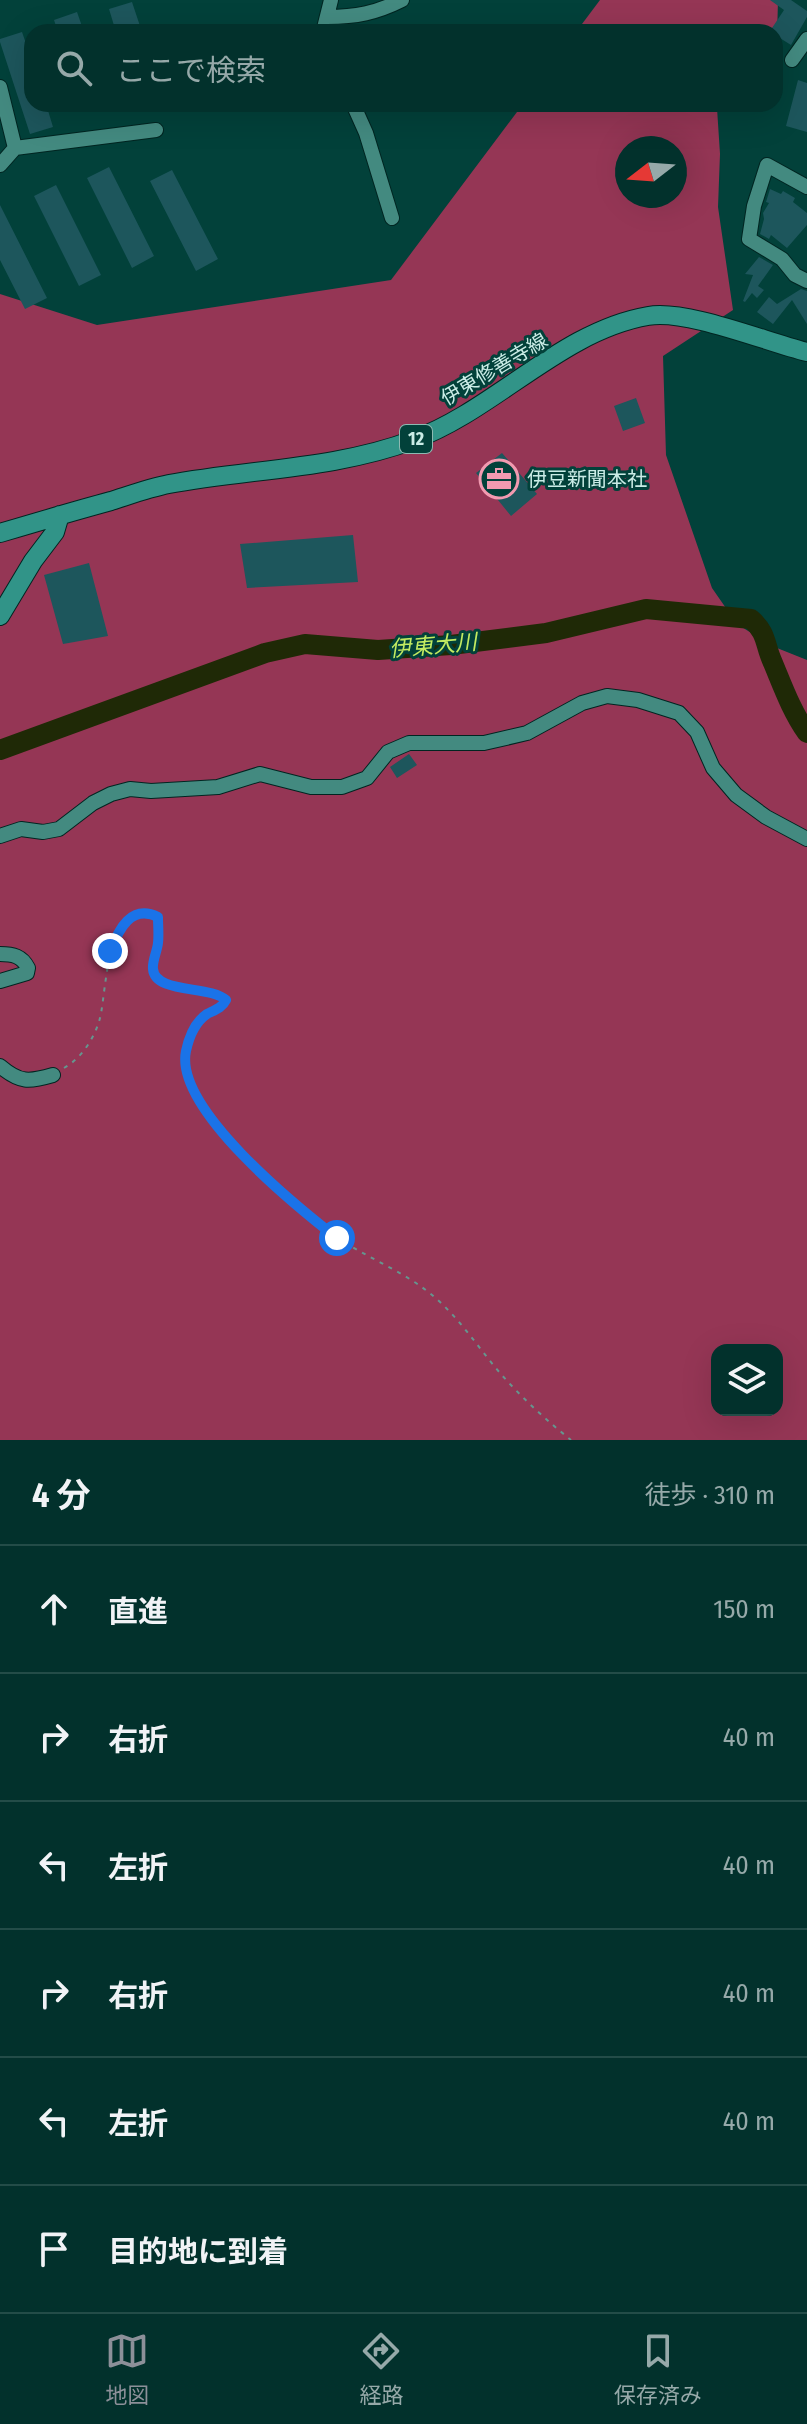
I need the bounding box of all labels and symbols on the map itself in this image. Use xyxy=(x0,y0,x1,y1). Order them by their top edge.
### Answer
north arrow xyxy=(615,136,687,208)
street label: 伊東修善寺線 xyxy=(436,328,552,410)
road number: 12 xyxy=(400,425,432,453)
office icon: 伊豆新聞本社 xyxy=(478,458,520,500)
place label: 伊豆新聞本社 xyxy=(527,467,647,491)
water label: 伊東大川 xyxy=(388,628,480,663)
route end xyxy=(92,933,128,969)
route start xyxy=(319,1220,355,1256)

